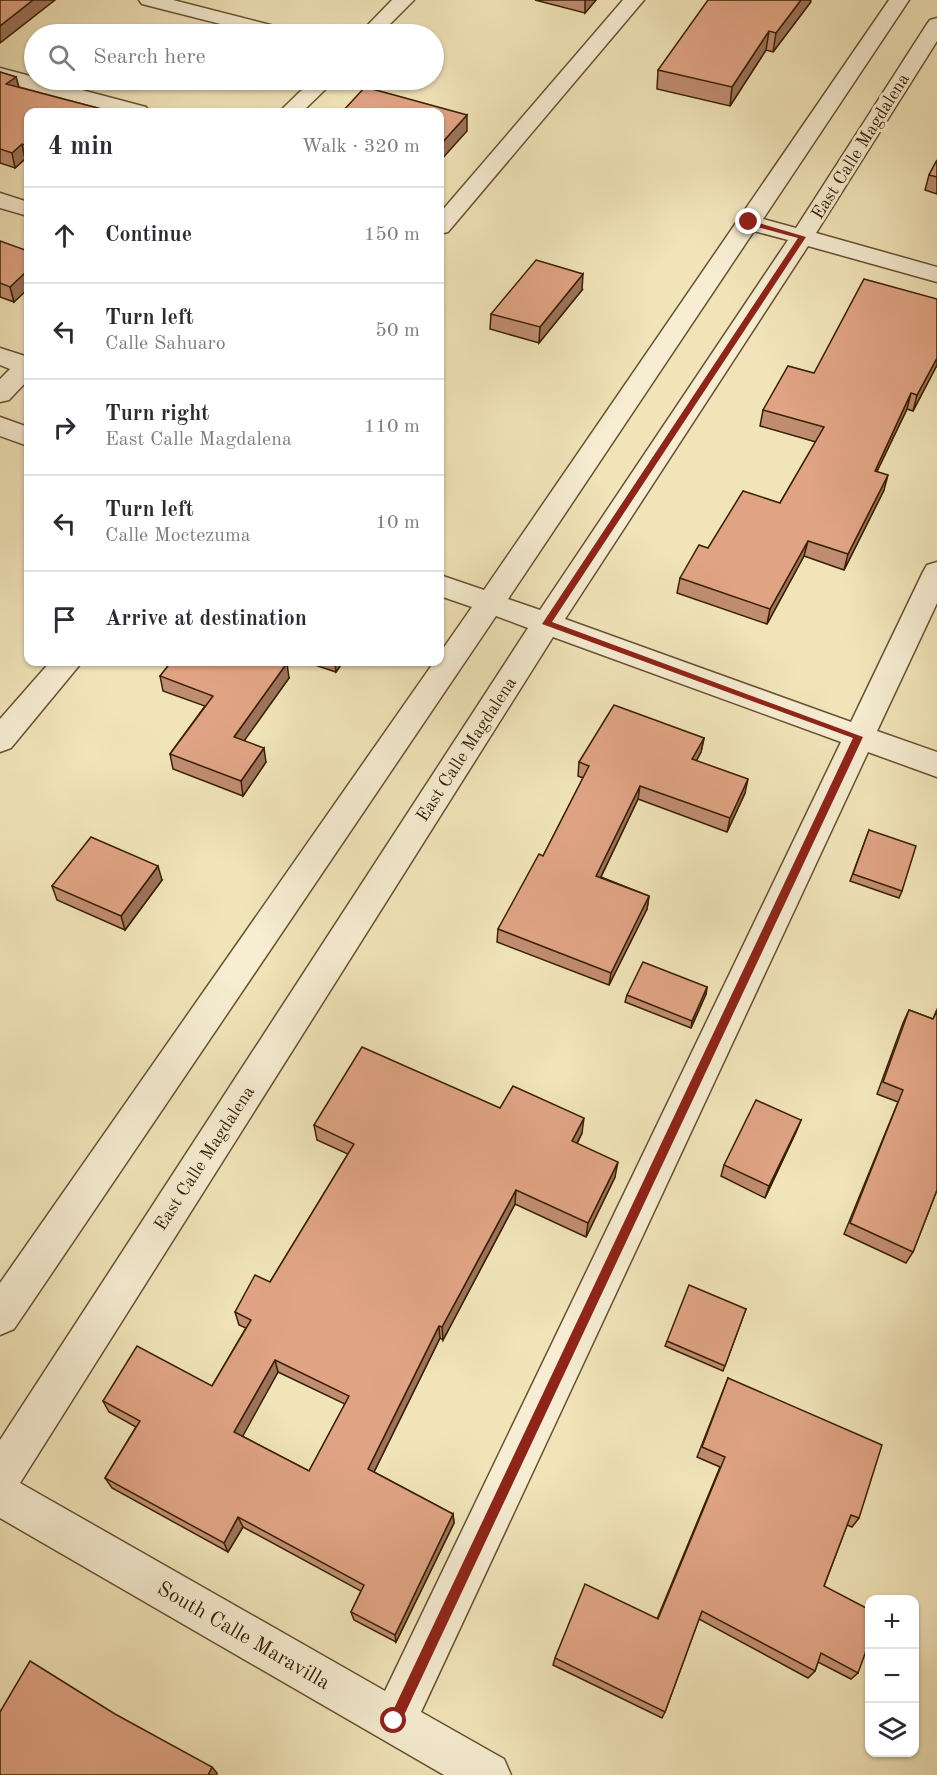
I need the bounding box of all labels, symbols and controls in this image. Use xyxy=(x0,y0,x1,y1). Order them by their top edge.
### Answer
search box xyxy=(24,24,444,90)
icon: search xyxy=(45,41,78,74)
text: Search here xyxy=(93,46,206,68)
street label: East Calle Magdalena xyxy=(809,70,913,223)
text: 4 min xyxy=(48,134,113,160)
text: Walk · 320 m xyxy=(301,137,420,157)
route end xyxy=(735,208,761,234)
icon: ahead xyxy=(48,219,81,252)
text: Continue xyxy=(105,224,192,246)
text: 150 m xyxy=(364,225,420,245)
text: Turn left xyxy=(105,307,194,329)
icon: left xyxy=(48,315,81,348)
text: 50 m xyxy=(375,321,420,341)
text: Calle Sahuaro xyxy=(105,334,226,354)
text: Turn right xyxy=(105,403,209,425)
icon: right xyxy=(48,411,81,444)
text: 110 m xyxy=(364,417,420,437)
text: East Calle Magdalena xyxy=(105,430,292,450)
text: Turn left xyxy=(105,499,194,521)
icon: left xyxy=(48,507,81,540)
text: 10 m xyxy=(375,513,420,533)
text: Calle Moctezuma xyxy=(105,526,251,546)
icon: arrive xyxy=(48,603,81,636)
text: Arrive at destination xyxy=(105,608,307,630)
street label: East Calle Magdalena xyxy=(413,674,520,825)
street label: East Calle Magdalena xyxy=(151,1083,258,1234)
street label: South Calle Maravilla xyxy=(153,1578,333,1694)
map controls xyxy=(865,1595,919,1757)
button: + xyxy=(865,1595,919,1649)
button: − xyxy=(865,1649,919,1703)
button: layers xyxy=(865,1703,919,1757)
route start xyxy=(380,1707,406,1733)

